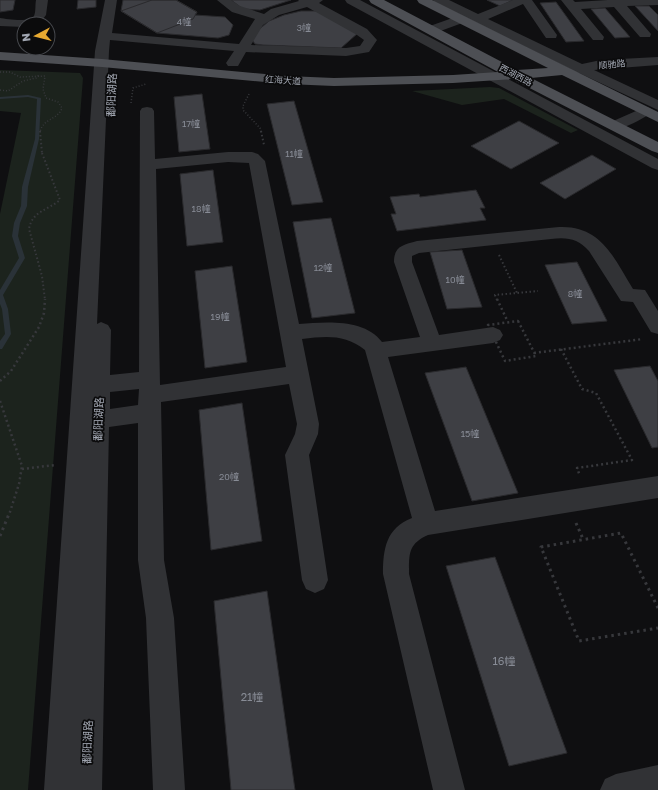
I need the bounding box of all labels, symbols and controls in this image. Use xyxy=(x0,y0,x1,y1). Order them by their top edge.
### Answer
north arrow xyxy=(16,16,56,56)
house number: 4幢 xyxy=(177,16,191,27)
house number: 3幢 xyxy=(297,22,311,33)
text: N xyxy=(19,32,33,42)
street label: 顺驰路 xyxy=(598,57,626,71)
street label: 西湖西路 xyxy=(498,62,534,88)
street label: 鄱阳湖路 xyxy=(104,73,118,117)
street label: 红海大道 xyxy=(265,73,301,87)
house number: 17幢 xyxy=(182,118,200,129)
house number: 11幢 xyxy=(285,148,303,159)
house number: 18幢 xyxy=(192,203,210,214)
house number: 12幢 xyxy=(314,262,332,273)
house number: 10幢 xyxy=(446,274,464,285)
house number: 8幢 xyxy=(568,288,582,299)
house number: 19幢 xyxy=(211,311,229,322)
street label: 鄱阳湖路 xyxy=(91,397,105,441)
house number: 15幢 xyxy=(461,428,479,439)
house number: 20幢 xyxy=(219,471,239,482)
house number: 16幢 xyxy=(493,654,516,667)
house number: 21幢 xyxy=(241,690,263,703)
street label: 鄱阳湖路 xyxy=(80,720,94,764)

